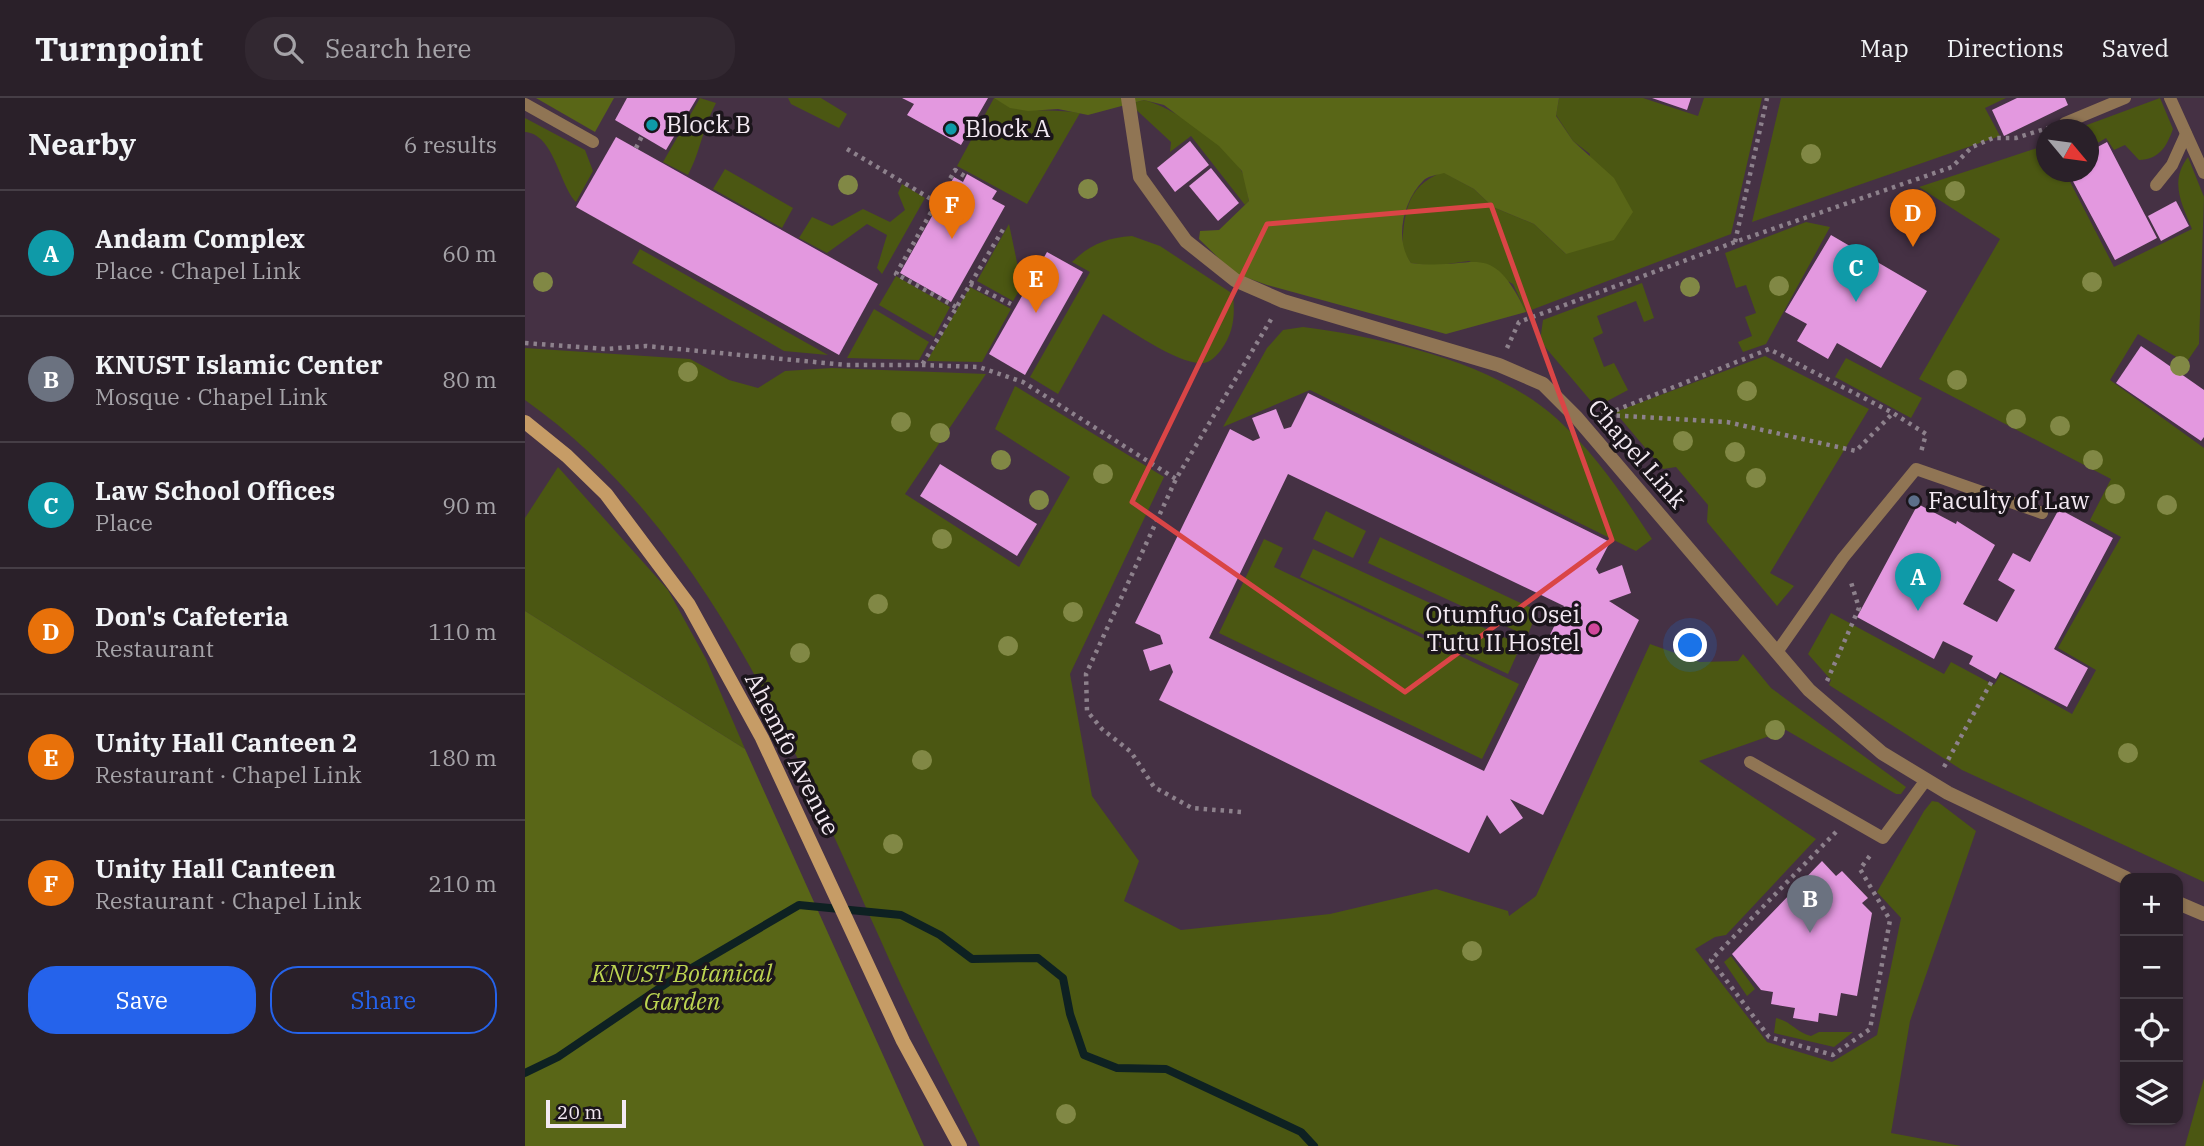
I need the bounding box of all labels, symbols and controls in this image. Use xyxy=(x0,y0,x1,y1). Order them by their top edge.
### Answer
search box xyxy=(245,17,735,80)
text: Turnpoint xyxy=(35,27,203,70)
icon: search xyxy=(269,29,307,67)
text: Search here xyxy=(325,31,472,65)
text: Map xyxy=(1860,32,1909,64)
text: Directions xyxy=(1947,32,2064,64)
text: Saved xyxy=(2102,32,2169,64)
place label: Block B xyxy=(666,108,751,140)
place label: Block A xyxy=(965,112,1051,144)
marker: Block B xyxy=(644,117,660,133)
north arrow xyxy=(2036,119,2099,182)
marker: Block A xyxy=(943,121,959,137)
text: Nearby xyxy=(28,124,136,163)
text: 6 results xyxy=(404,129,497,159)
pin: F xyxy=(929,181,975,239)
pin: D xyxy=(1890,189,1936,247)
text: Andam Complex xyxy=(95,221,305,255)
text: A xyxy=(43,238,59,268)
text: 60 m xyxy=(442,238,497,268)
pin: C xyxy=(1833,244,1879,302)
text: Place · Chapel Link xyxy=(95,255,301,285)
pin: E xyxy=(1013,255,1059,313)
text: KNUST Islamic Center xyxy=(95,347,383,381)
text: B xyxy=(43,364,59,394)
text: 80 m xyxy=(442,364,497,394)
text: Mosque · Chapel Link xyxy=(95,381,327,411)
street label: Chapel Link xyxy=(1581,392,1694,515)
text: Law School Offices xyxy=(95,473,335,507)
place label: Faculty of Law xyxy=(1928,484,2090,516)
text: C xyxy=(43,490,59,520)
text: 90 m xyxy=(442,490,497,520)
marker: Faculty of Law xyxy=(1906,493,1922,509)
text: Place xyxy=(95,507,153,537)
pin: A xyxy=(1895,553,1941,611)
place label: Otumfuo Osei Tutu II Hostel xyxy=(1425,598,1580,658)
text: Don's Cafeteria xyxy=(95,599,289,633)
text: D xyxy=(42,616,60,646)
text: 110 m xyxy=(428,616,497,646)
marker: Otumfuo Osei Tutu II Hostel xyxy=(1586,621,1602,637)
your location xyxy=(1673,628,1707,662)
text: Restaurant xyxy=(95,633,214,663)
street label: Ahemfo Avenue xyxy=(738,667,848,840)
text: Unity Hall Canteen 2 xyxy=(95,725,358,759)
text: E xyxy=(43,742,59,772)
text: 180 m xyxy=(428,742,497,772)
text: Restaurant · Chapel Link xyxy=(95,759,362,789)
text: Unity Hall Canteen xyxy=(95,851,336,885)
text: F xyxy=(44,868,58,898)
text: 210 m xyxy=(428,868,497,898)
map controls xyxy=(2120,873,2183,1125)
button: + xyxy=(2120,873,2183,936)
pin: B xyxy=(1787,875,1833,933)
text: Restaurant · Chapel Link xyxy=(95,885,362,915)
button: − xyxy=(2120,936,2183,999)
park label: KNUST Botanical Garden xyxy=(591,957,773,1017)
button: Save xyxy=(28,966,256,1034)
button: Share xyxy=(270,966,497,1034)
button: locate xyxy=(2120,999,2183,1062)
button: layers xyxy=(2120,1062,2183,1125)
scale bar xyxy=(546,1097,627,1129)
text: 20 m xyxy=(557,1100,602,1124)

